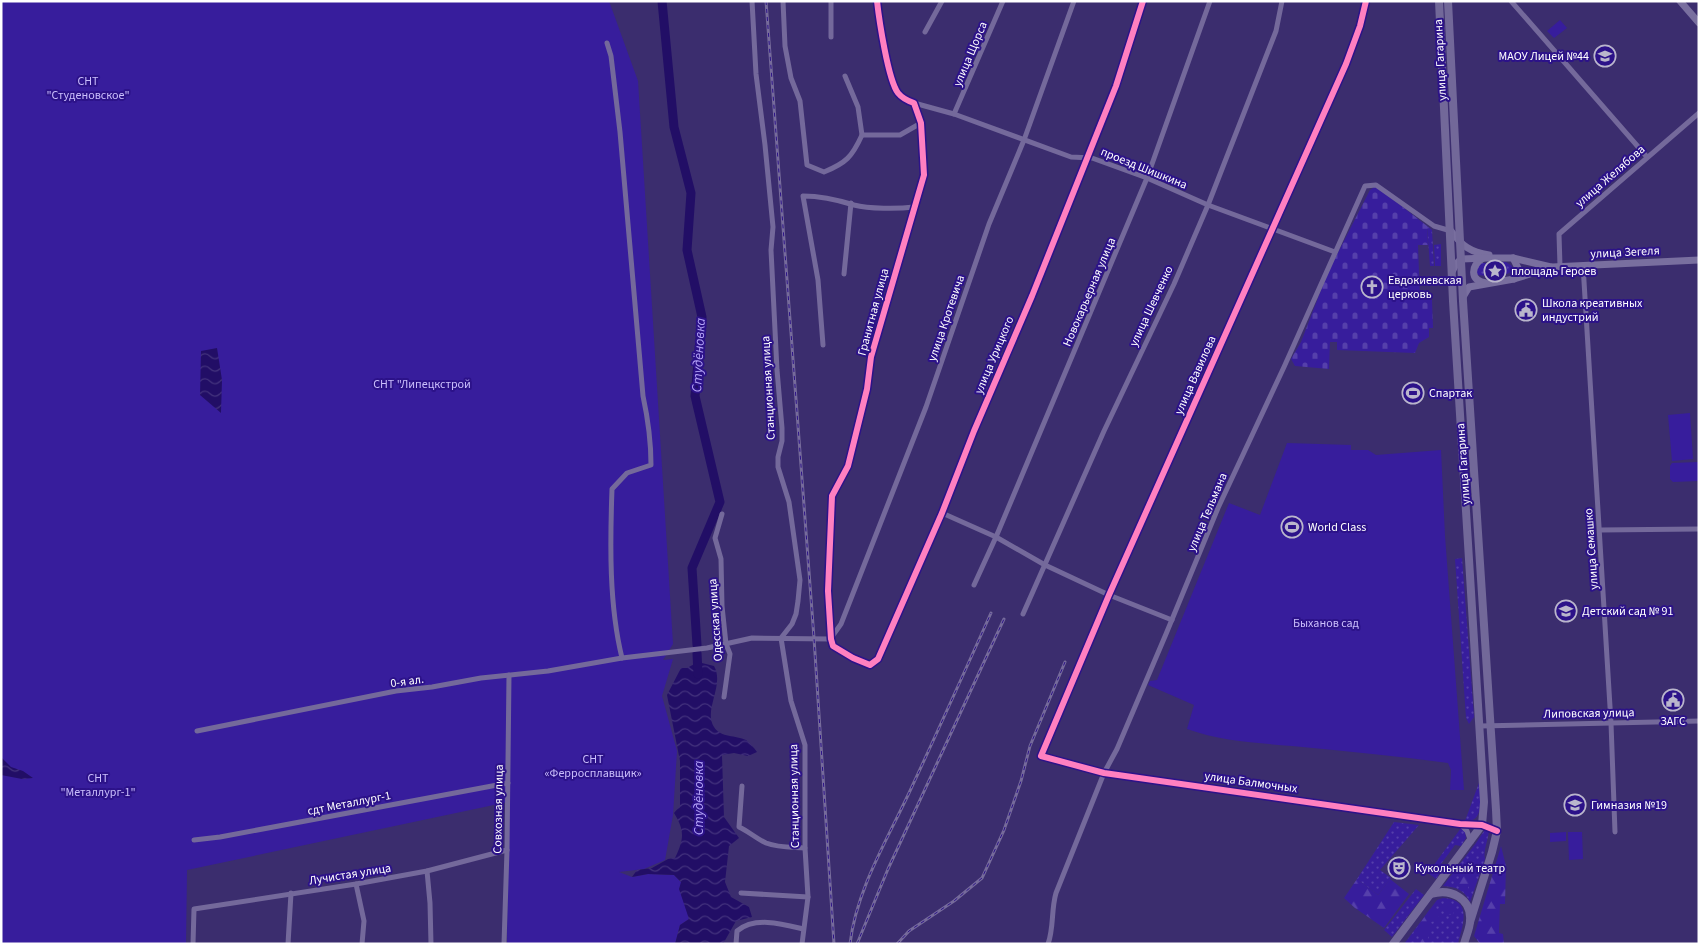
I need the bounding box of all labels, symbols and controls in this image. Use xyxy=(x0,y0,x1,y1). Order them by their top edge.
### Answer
street label: улица Щорса xyxy=(949,19,992,89)
street label: улица Гагарина xyxy=(1430,19,1451,101)
school or university icon: МАОУ Лицей №44 xyxy=(1593,44,1617,68)
place label: МАОУ Лицей №44 xyxy=(1499,48,1589,65)
park label: СНТ "Студеновское" xyxy=(46,73,130,104)
street label: улица Желябова xyxy=(1572,141,1649,211)
street label: проезд Шишкина xyxy=(1098,143,1190,194)
street label: Новокарьерная улица xyxy=(1059,235,1120,349)
street label: улица Зегеля xyxy=(1590,242,1660,263)
place icon: площадь Героев xyxy=(1483,259,1507,283)
street label: улица Шевченко xyxy=(1125,263,1178,349)
place label: площадь Героев xyxy=(1511,263,1596,280)
street label: Гранитная улица xyxy=(854,267,893,358)
place label: Евдокиевская церковь xyxy=(1388,272,1462,303)
street label: улица Кротевича xyxy=(924,273,969,364)
church icon: Евдокиевская церковь xyxy=(1360,275,1384,299)
place label: Школа креативных индустрий xyxy=(1542,295,1643,326)
public building icon: Школа креативных индустрий xyxy=(1514,298,1538,322)
street label: улица Урицкого xyxy=(970,314,1018,397)
water label: Студёновка xyxy=(687,317,711,393)
street label: улица Вавилова xyxy=(1170,333,1220,417)
street label: Станционная улица xyxy=(757,336,780,440)
park label: СНТ "Липецкстрой xyxy=(373,376,471,393)
sports icon: Спартак xyxy=(1401,381,1425,405)
place label: Спартак xyxy=(1429,385,1472,402)
street label: улица Гагарина xyxy=(1452,423,1475,505)
street label: улица Тельмана xyxy=(1183,470,1232,554)
street label: улица Семашко xyxy=(1580,508,1603,590)
sports icon: World Class xyxy=(1280,515,1304,539)
place label: World Class xyxy=(1308,519,1366,536)
street label: Одесская улица xyxy=(704,578,727,662)
school or university icon: Детский сад № 91 xyxy=(1554,599,1578,623)
place label: Детский сад № 91 xyxy=(1582,603,1674,620)
park label: Быханов сад xyxy=(1293,615,1360,632)
street label: 0-я ал. xyxy=(389,671,425,692)
public building icon: ЗАГС xyxy=(1661,688,1685,712)
street label: Липовская улица xyxy=(1543,704,1635,723)
place label: ЗАГС xyxy=(1660,713,1686,730)
street label: Станционная улица xyxy=(785,744,804,848)
park label: СНТ «Ферросплавщик» xyxy=(544,751,642,782)
water label: Студёновка xyxy=(689,760,709,835)
street label: Совхозная улица xyxy=(489,764,508,854)
street label: улица Балмочных xyxy=(1203,768,1299,798)
park label: СНТ "Металлург-1" xyxy=(60,770,136,801)
street label: сдт Металлург-1 xyxy=(306,787,392,820)
school or university icon: Гимназия №19 xyxy=(1563,793,1587,817)
place label: Гимназия №19 xyxy=(1591,797,1667,814)
theatre icon: Кукольный театр xyxy=(1387,856,1411,880)
street label: Лучистая улица xyxy=(308,860,392,889)
place label: Кукольный театр xyxy=(1415,860,1505,877)

